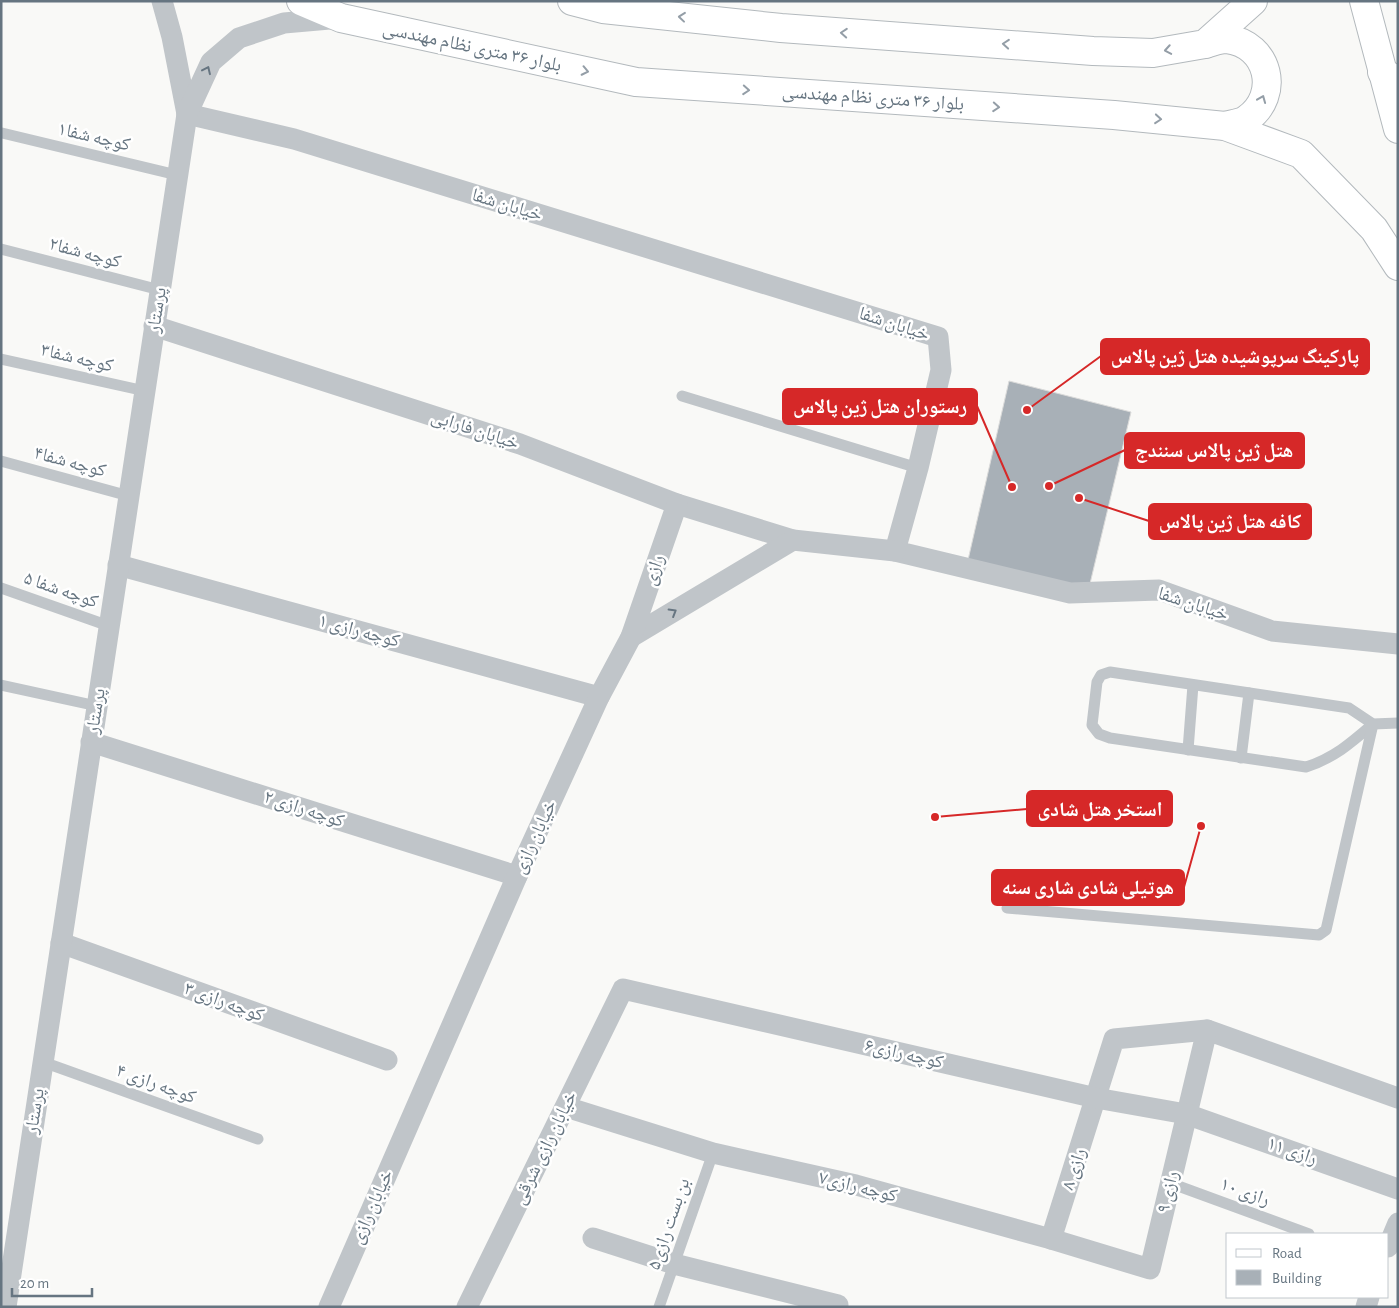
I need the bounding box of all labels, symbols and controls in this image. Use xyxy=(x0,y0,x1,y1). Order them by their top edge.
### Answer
one-way arrow xyxy=(678,12,686,23)
street label: بلوار ۳۶ متری نظام مهندسی xyxy=(380,19,563,78)
one-way arrow xyxy=(840,27,848,38)
one-way arrow xyxy=(1002,39,1010,50)
one-way arrow xyxy=(1164,45,1172,55)
one-way arrow xyxy=(581,65,590,76)
one-way arrow xyxy=(201,66,212,75)
street label: بلوار ۳۶ متری نظام مهندسی xyxy=(781,82,965,117)
one-way arrow xyxy=(743,84,751,95)
one-way arrow xyxy=(1256,95,1267,104)
one-way arrow xyxy=(992,101,1000,112)
one-way arrow xyxy=(1154,113,1162,124)
street label: کوچه شفا۱ xyxy=(56,119,132,156)
street label: خیابان شفا xyxy=(469,185,545,226)
street label: کوچه شفا۲ xyxy=(47,234,123,273)
street label: پرستار xyxy=(144,286,171,335)
street label: خیابان شفا xyxy=(856,304,932,345)
callout: پارکینگ سرپوشیده هتل ژین پالاس xyxy=(1101,339,1369,374)
street label: کوچه شفا۳ xyxy=(39,340,115,377)
text: پارکینگ سرپوشیده هتل ژین پالاس xyxy=(1111,347,1359,369)
callout: رستوران هتل ژین پالاس xyxy=(783,389,977,424)
text: رستوران هتل ژین پالاس xyxy=(793,397,967,419)
street label: خیابان فارابی xyxy=(428,407,521,454)
callout: هتل ژین پالاس سنندج xyxy=(1125,433,1304,468)
text: هتل ژین پالاس سنندج xyxy=(1135,441,1293,463)
street label: کوچه شفا۴ xyxy=(32,443,108,482)
callout: کافه هتل ژین پالاس xyxy=(1149,504,1311,539)
text: کافه هتل ژین پالاس xyxy=(1159,512,1301,534)
street label: رازی xyxy=(640,552,669,588)
street label: کوچه شفا ۵ xyxy=(21,568,101,612)
street label: خیابان شفا xyxy=(1155,584,1231,625)
one-way arrow xyxy=(667,608,676,618)
street label: کوچه رازی ۱ xyxy=(316,611,402,652)
street label: پرستار xyxy=(83,687,110,736)
street label: کوچه رازی ۲ xyxy=(261,787,347,832)
callout: استخر هتل شادی xyxy=(1027,791,1172,826)
street label: خیابان رازی xyxy=(510,797,561,877)
text: استخر هتل شادی xyxy=(1038,800,1163,822)
callout: هوتیلی شادی شاری سنه xyxy=(992,870,1184,905)
text: هوتیلی شادی شاری سنه xyxy=(1002,878,1174,900)
street label: کوچه رازی ۳ xyxy=(181,979,266,1026)
street label: کوچه رازی۶ xyxy=(863,1036,945,1073)
street label: کوچه رازی ۴ xyxy=(113,1061,198,1108)
street label: پرستار xyxy=(22,1087,49,1136)
street label: خیابان رازی شرقی xyxy=(509,1088,581,1208)
street label: رازی ۱۱ xyxy=(1264,1134,1319,1169)
street label: رازی ۸ xyxy=(1058,1146,1091,1193)
street label: خیابان رازی xyxy=(347,1167,398,1247)
street label: کوچه رازی۷ xyxy=(817,1168,899,1207)
street label: رازی ۹ xyxy=(1154,1169,1183,1215)
street label: رازی ۱۰ xyxy=(1217,1174,1272,1211)
street label: بن بست رازی۵ xyxy=(644,1176,694,1273)
legend xyxy=(1226,1233,1389,1298)
text: Road xyxy=(1272,1246,1302,1261)
scale bar xyxy=(12,1266,92,1298)
text: Building xyxy=(1272,1271,1322,1286)
text: 20 m xyxy=(20,1276,49,1291)

